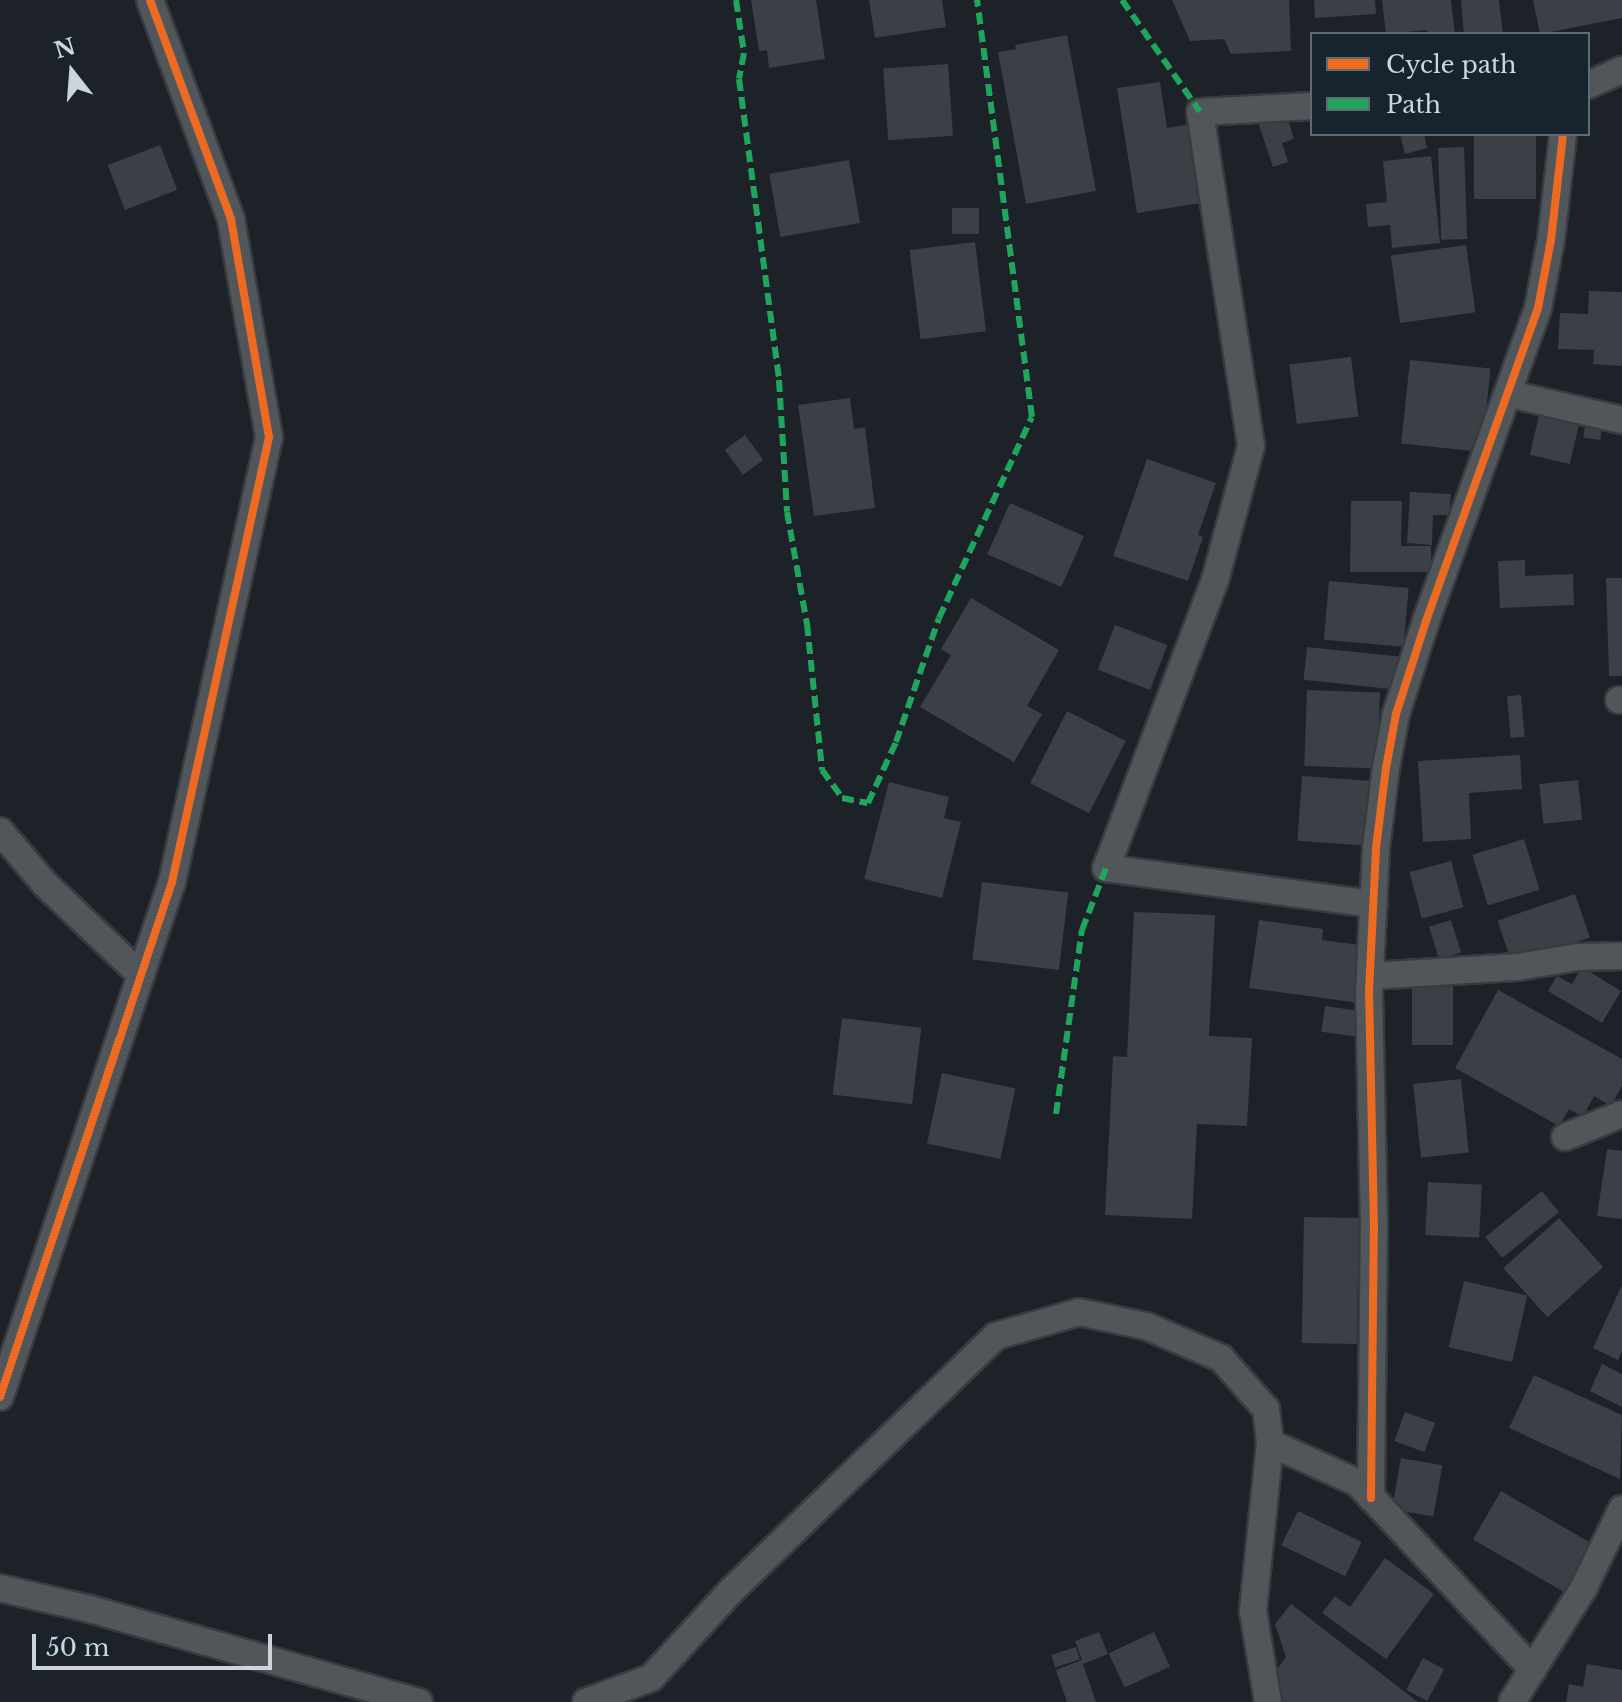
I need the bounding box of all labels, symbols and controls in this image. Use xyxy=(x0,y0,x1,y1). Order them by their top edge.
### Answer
north arrow xyxy=(32,32,112,112)
legend xyxy=(1310,32,1590,136)
text: N xyxy=(51,33,79,65)
text: Cycle path xyxy=(1386,50,1517,79)
text: Path xyxy=(1386,90,1441,119)
scale bar xyxy=(36,1618,276,1668)
text: 50 m xyxy=(46,1633,109,1662)

